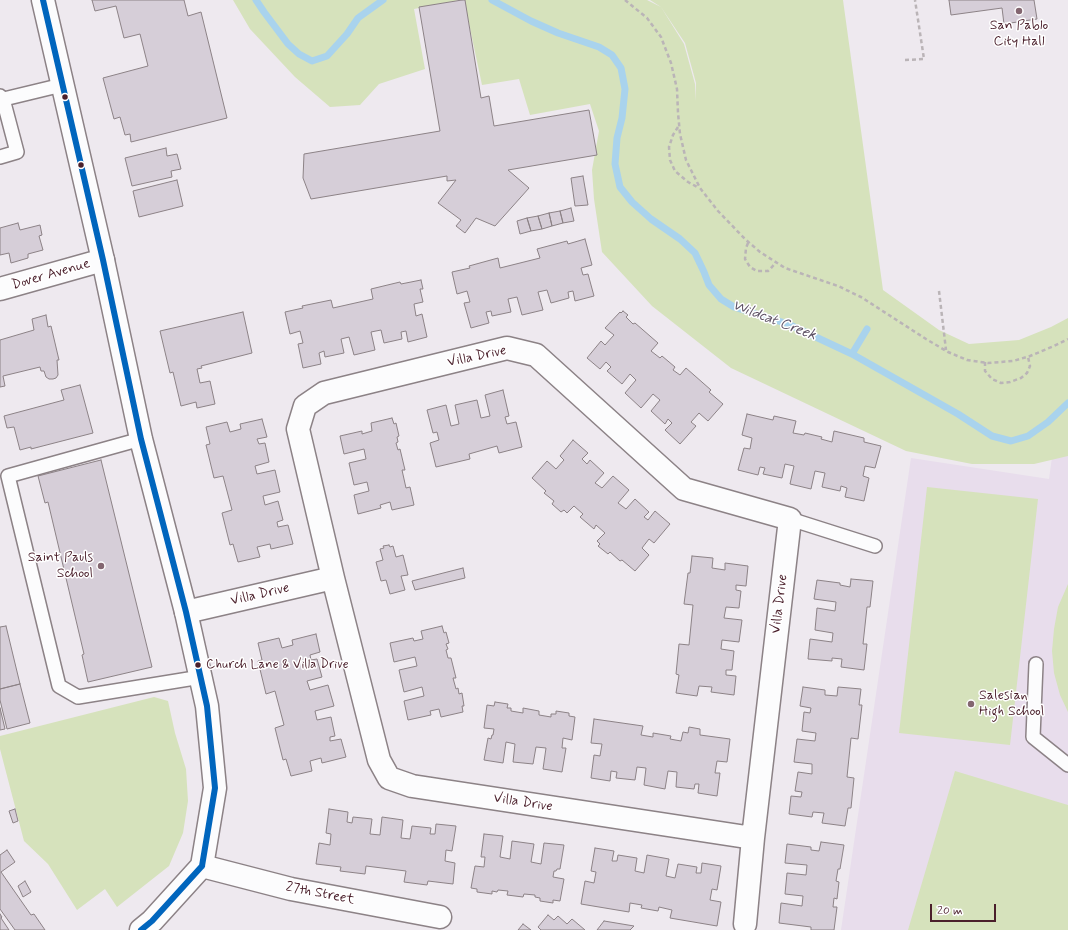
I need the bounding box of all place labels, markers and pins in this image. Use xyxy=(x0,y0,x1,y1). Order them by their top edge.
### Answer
marker: San Pablo City Hall xyxy=(1014,6,1024,16)
place label: San Pablo City Hall xyxy=(990,18,1048,50)
unlabelled marker xyxy=(60,92,70,102)
unlabelled marker xyxy=(76,160,86,170)
place label: Saint Pauls School xyxy=(28,550,93,582)
marker: Saint Pauls School xyxy=(96,561,106,571)
place label: Church Lane & Villa Drive xyxy=(206,657,349,673)
marker: Church Lane & Villa Drive xyxy=(193,660,203,670)
place label: Salesian High School xyxy=(979,688,1044,720)
marker: Salesian High School xyxy=(966,699,976,709)

